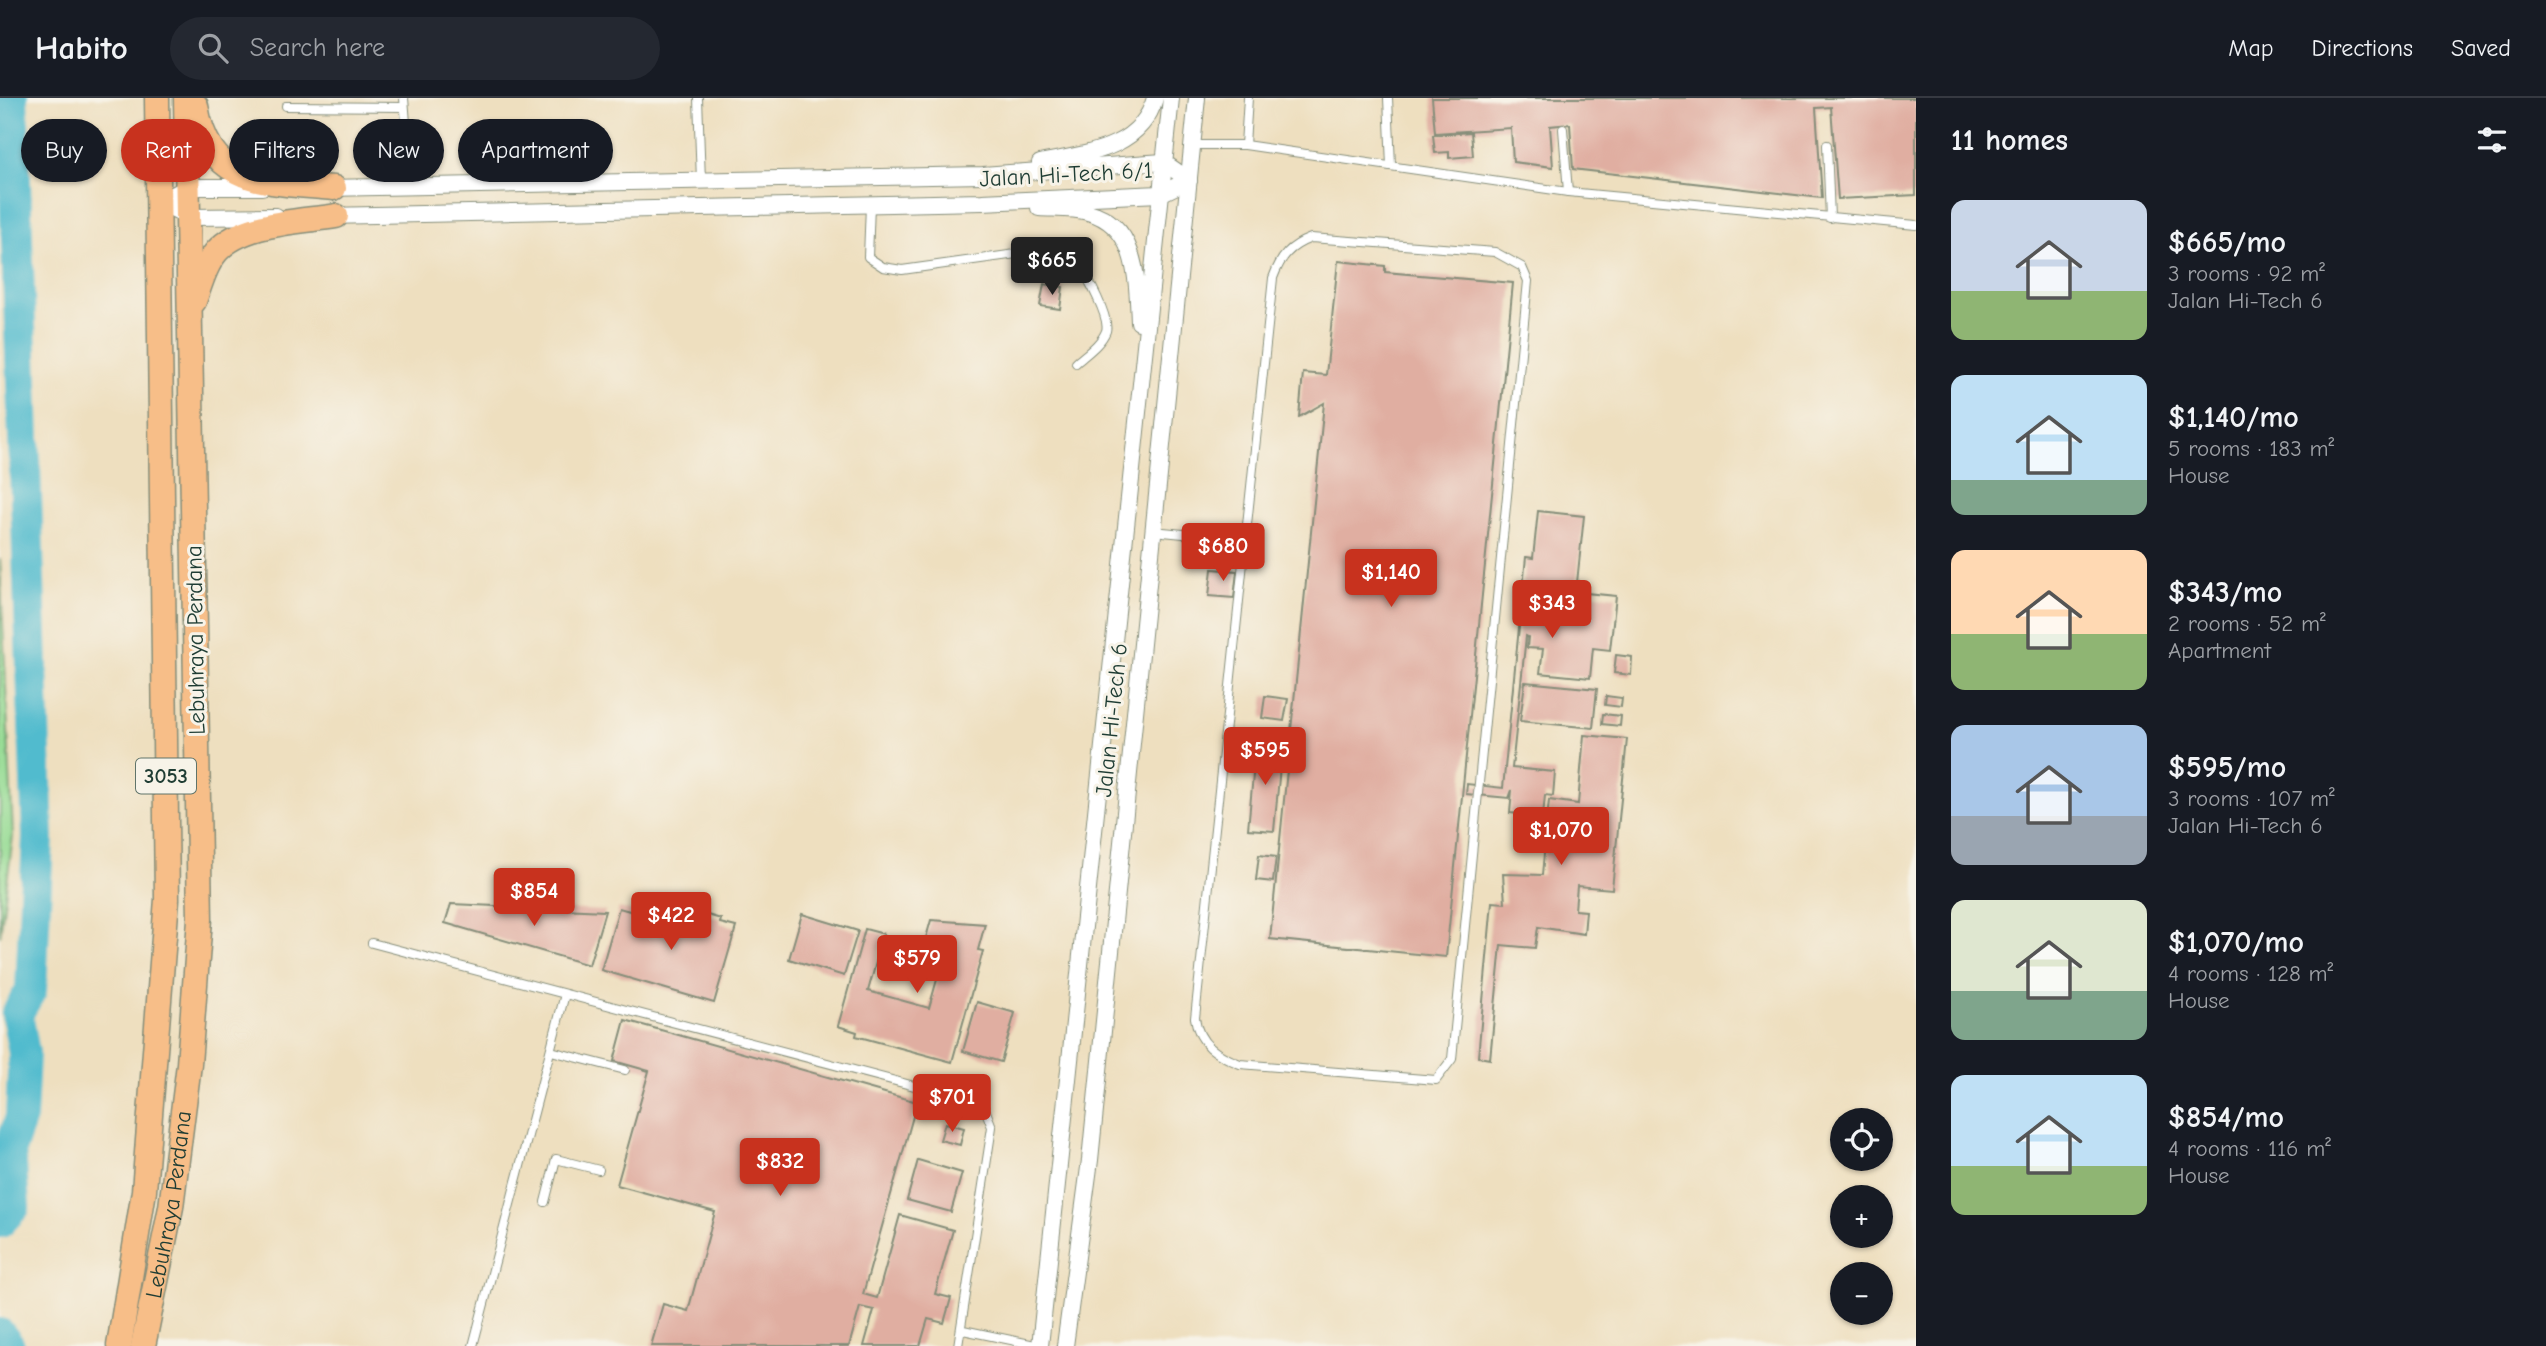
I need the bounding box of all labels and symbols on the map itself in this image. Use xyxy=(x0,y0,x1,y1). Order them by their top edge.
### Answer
street label: Jalan Hi-Tech 6/1 xyxy=(979,156,1154,193)
pin: $665 xyxy=(1011,238,1093,297)
pin: $680 xyxy=(1182,524,1264,583)
street label: Lebuhraya Perdana xyxy=(180,545,211,735)
pin: $1,140 xyxy=(1334,550,1448,609)
pin: $343 xyxy=(1511,580,1593,640)
street label: Jalan Hi-Tech 6 xyxy=(1090,642,1133,798)
pin: $595 xyxy=(1224,728,1306,787)
road number: 3053 xyxy=(136,758,196,794)
pin: $1,070 xyxy=(1504,808,1618,867)
pin: $854 xyxy=(493,868,575,928)
pin: $422 xyxy=(630,892,712,952)
pin: $579 xyxy=(876,936,958,995)
pin: $701 xyxy=(911,1074,993,1134)
street label: Lebuhraya Perdana xyxy=(140,1109,197,1301)
pin: $832 xyxy=(739,1138,821,1198)

